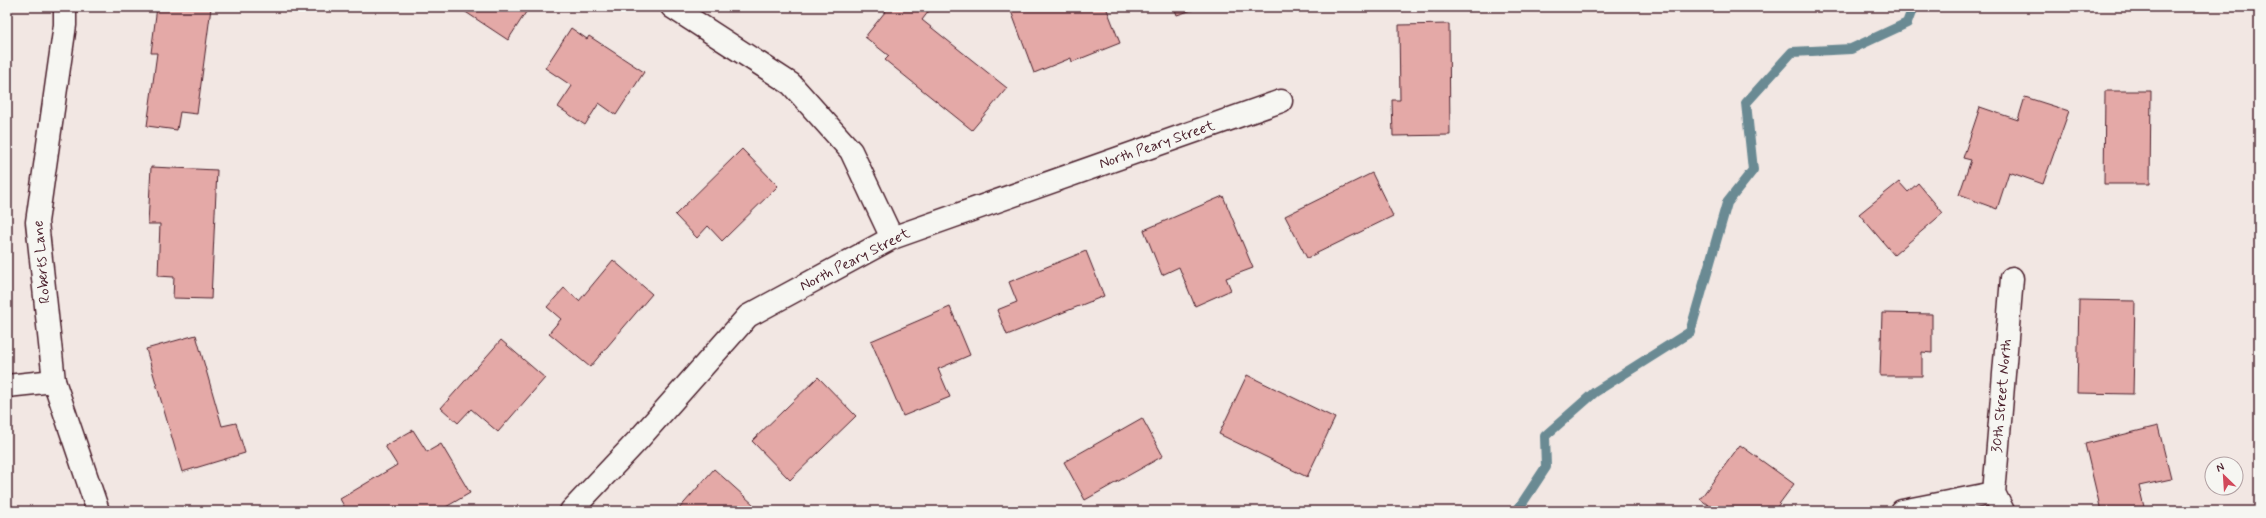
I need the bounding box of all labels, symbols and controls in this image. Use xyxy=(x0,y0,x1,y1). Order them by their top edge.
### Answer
street label: North Peary Street xyxy=(1096,116,1218,174)
street label: Roberts Lane xyxy=(28,219,56,304)
street label: North Peary Street xyxy=(796,223,914,296)
street label: 30th Street North xyxy=(1987,338,2017,454)
north arrow xyxy=(2204,456,2244,496)
text: N xyxy=(2214,460,2226,476)

